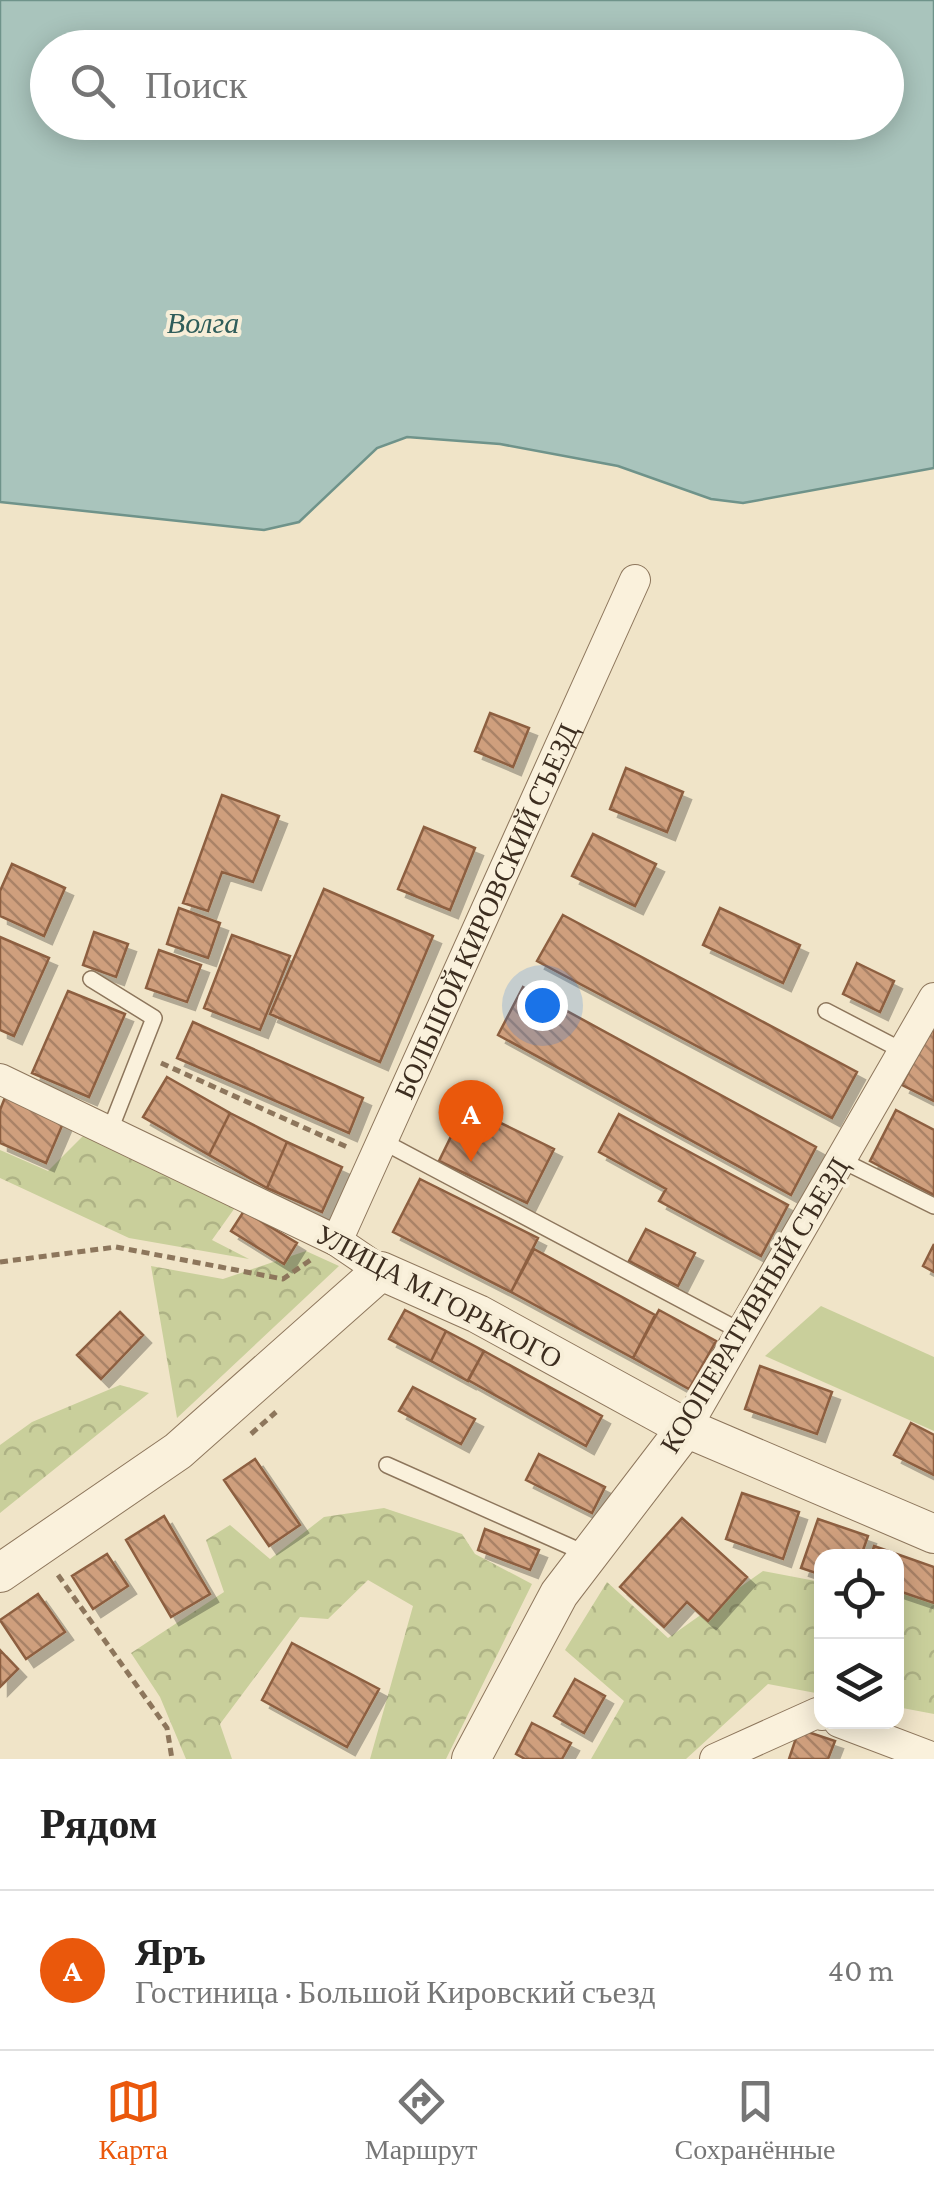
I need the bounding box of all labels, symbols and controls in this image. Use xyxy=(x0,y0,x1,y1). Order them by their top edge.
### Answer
search box xyxy=(30,30,904,140)
icon: search xyxy=(65,58,120,113)
text: Поиск xyxy=(145,64,247,106)
water label: Волга xyxy=(167,306,239,339)
street label: БОЛЬШОЙ КИРОВСКИЙ СЪЕЗД xyxy=(388,719,584,1103)
your location xyxy=(517,980,568,1031)
pin: A xyxy=(438,1080,504,1162)
street label: КООПЕРАТИВНЫЙ СЪЕЗД xyxy=(654,1152,855,1458)
street label: УЛИЦА М.ГОРЬКОГО xyxy=(310,1218,567,1374)
map controls xyxy=(814,1549,904,1729)
button: locate xyxy=(814,1549,904,1639)
button: layers xyxy=(814,1639,904,1729)
text: Рядом xyxy=(40,1800,157,1847)
text: Яръ xyxy=(135,1931,206,1973)
text: A xyxy=(63,1952,82,1988)
text: 40 m xyxy=(828,1952,894,1988)
text: Гостиница · Большой Кировский съезд xyxy=(135,1974,655,2010)
tab: Карта xyxy=(98,2074,168,2166)
tab: Маршрут xyxy=(365,2074,478,2166)
tab: Сохранённые xyxy=(674,2074,836,2166)

